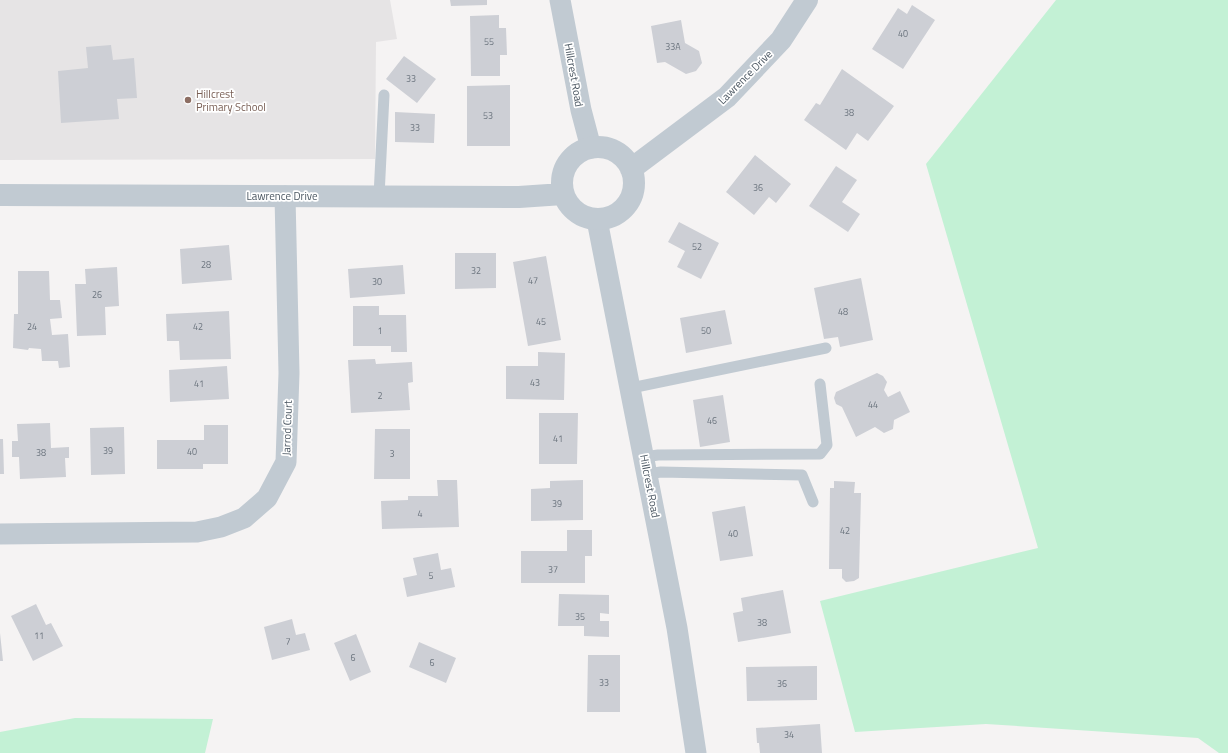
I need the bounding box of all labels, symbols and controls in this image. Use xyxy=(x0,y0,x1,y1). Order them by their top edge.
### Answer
house number: 40 xyxy=(898,27,908,40)
house number: 55 xyxy=(484,35,494,48)
house number: 33A xyxy=(665,40,681,53)
street label: Hillcrest Road xyxy=(561,42,587,108)
street label: Lawrence Drive xyxy=(714,46,776,108)
house number: 33 xyxy=(406,72,416,85)
place label: Hillcrest Primary School xyxy=(196,86,266,115)
marker: Hillcrest Primary School xyxy=(183,95,193,105)
house number: 38 xyxy=(844,106,854,119)
house number: 53 xyxy=(483,109,493,122)
house number: 33 xyxy=(410,121,420,134)
house number: 36 xyxy=(753,181,763,194)
street label: Lawrence Drive xyxy=(246,188,318,204)
house number: 52 xyxy=(692,240,702,253)
house number: 28 xyxy=(201,258,211,271)
house number: 32 xyxy=(471,264,481,277)
house number: 47 xyxy=(528,274,538,287)
house number: 30 xyxy=(372,275,382,288)
house number: 26 xyxy=(92,288,102,301)
house number: 48 xyxy=(838,305,848,318)
house number: 45 xyxy=(536,315,546,328)
house number: 24 xyxy=(27,320,37,333)
house number: 42 xyxy=(193,320,203,333)
house number: 1 xyxy=(377,324,383,337)
house number: 50 xyxy=(701,324,711,337)
house number: 43 xyxy=(530,376,540,389)
house number: 41 xyxy=(194,377,204,390)
house number: 2 xyxy=(377,389,383,402)
house number: 44 xyxy=(868,398,878,411)
street label: Jarrod Court xyxy=(278,400,296,456)
house number: 46 xyxy=(707,414,717,427)
house number: 41 xyxy=(553,432,563,445)
house number: 39 xyxy=(103,444,113,457)
house number: 40 xyxy=(187,445,197,458)
house number: 38 xyxy=(36,446,46,459)
house number: 3 xyxy=(389,447,395,460)
street label: Hillcrest Road xyxy=(636,453,664,519)
house number: 39 xyxy=(552,497,562,510)
house number: 4 xyxy=(417,507,423,520)
house number: 42 xyxy=(840,524,850,537)
house number: 40 xyxy=(728,527,738,540)
house number: 37 xyxy=(548,563,558,576)
house number: 5 xyxy=(428,569,434,582)
house number: 35 xyxy=(575,610,585,623)
house number: 38 xyxy=(757,616,767,629)
house number: 11 xyxy=(34,629,44,642)
house number: 7 xyxy=(285,635,291,648)
house number: 6 xyxy=(350,651,356,664)
house number: 6 xyxy=(429,656,435,669)
house number: 33 xyxy=(599,676,609,689)
house number: 36 xyxy=(777,677,787,690)
house number: 34 xyxy=(784,728,794,741)

